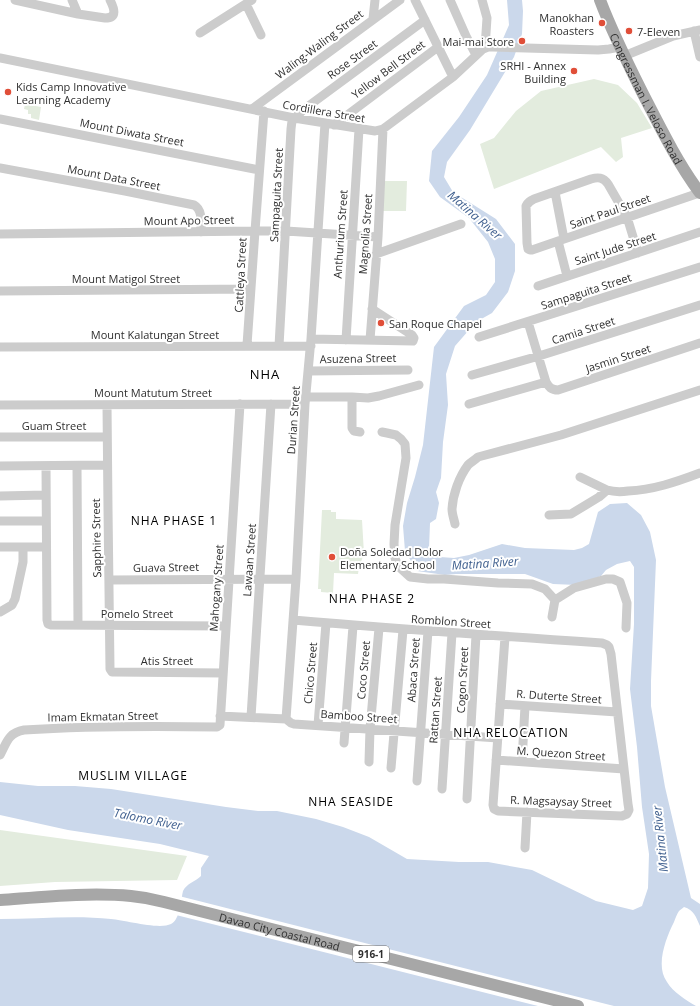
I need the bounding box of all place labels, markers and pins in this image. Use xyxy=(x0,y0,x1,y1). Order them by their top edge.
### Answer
place label: Manokhan Roasters xyxy=(539,10,594,38)
marker: Manokhan Roasters xyxy=(597,18,607,28)
place label: 7-Eleven xyxy=(637,24,680,39)
marker: 7-Eleven xyxy=(624,26,634,36)
place label: Mai-mai Store xyxy=(443,34,514,49)
marker: Mai-mai Store xyxy=(517,36,527,46)
place label: SRHI - Annex Building xyxy=(500,58,566,86)
marker: SRHI - Annex Building xyxy=(569,66,579,76)
place label: Kids Camp Innovative Learning Academy xyxy=(16,79,126,107)
marker: Kids Camp Innovative Learning Academy xyxy=(3,87,13,97)
place label: San Roque Chapel xyxy=(389,316,482,331)
marker: San Roque Chapel xyxy=(376,318,386,328)
place label: Doña Soledad Dolor Elementary School xyxy=(340,544,443,572)
marker: Doña Soledad Dolor Elementary School xyxy=(327,552,337,562)

